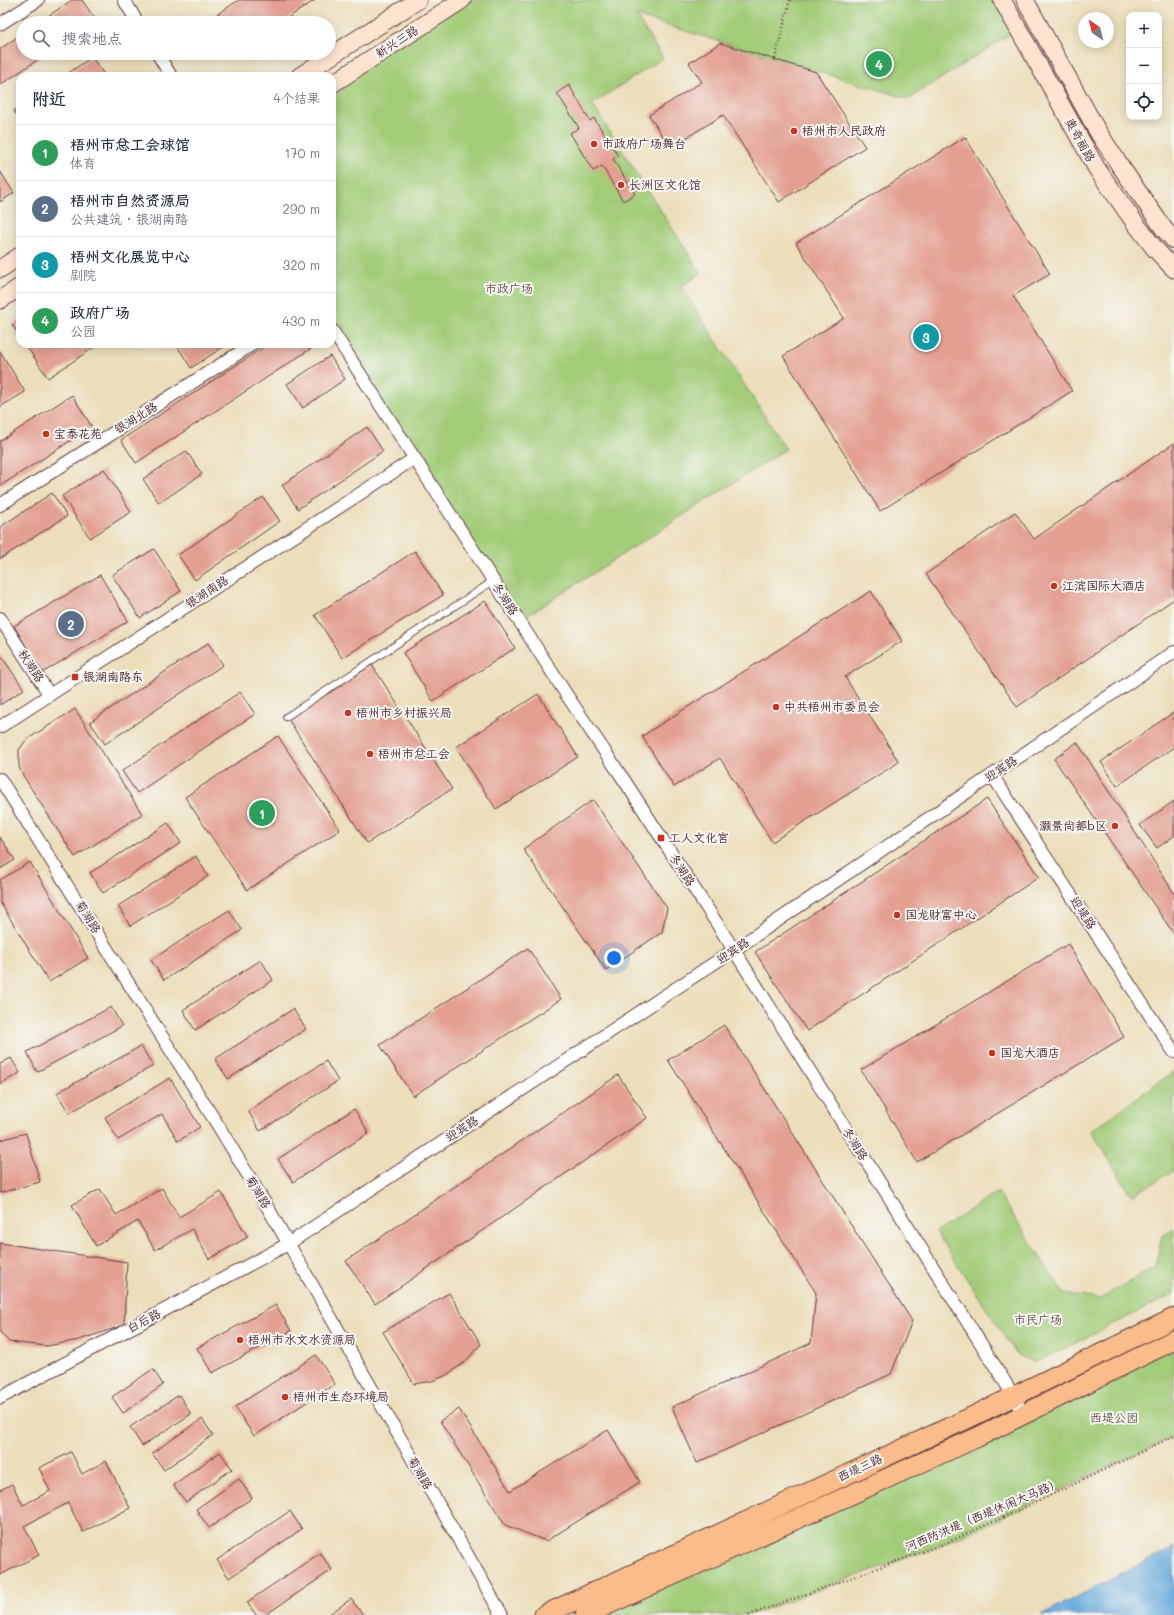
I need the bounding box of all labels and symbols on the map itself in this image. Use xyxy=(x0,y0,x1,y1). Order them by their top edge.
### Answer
north arrow xyxy=(1078,12,1114,48)
street label: 新兴三路 xyxy=(372,21,421,61)
pin: 4 xyxy=(866,49,892,79)
street label: 奥奇丽路 xyxy=(1062,115,1100,164)
place label: 梧州市人民政府 xyxy=(802,122,886,138)
marker: 梧州市人民政府 xyxy=(789,126,799,136)
place label: 市政府广场舞台 xyxy=(602,135,686,151)
marker: 市政府广场舞台 xyxy=(589,139,599,149)
place label: 长洲区文化馆 xyxy=(629,176,701,192)
marker: 长洲区文化馆 xyxy=(616,180,626,190)
park label: 市政广场 xyxy=(485,280,533,296)
pin: 3 xyxy=(913,322,939,352)
street label: 银湖北路 xyxy=(111,398,160,437)
place label: 宝泰花苑 xyxy=(54,425,102,441)
marker: 宝泰花苑 xyxy=(41,429,51,439)
street label: 银湖南路 xyxy=(182,571,231,611)
place label: 江滨国际大酒店 xyxy=(1062,577,1146,593)
street label: 冬湖路 xyxy=(489,579,522,618)
marker: 江滨国际大酒店 xyxy=(1049,581,1059,591)
pin: 2 xyxy=(58,609,84,639)
street label: 秋湖路 xyxy=(15,646,48,685)
place label: 银湖南路东 xyxy=(83,668,143,684)
marker: 银湖南路东 xyxy=(70,672,80,682)
place label: 中共梧州市委员会 xyxy=(784,698,880,714)
marker: 中共梧州市委员会 xyxy=(771,702,781,712)
place label: 梧州市乡村振兴局 xyxy=(356,704,452,720)
marker: 梧州市乡村振兴局 xyxy=(343,708,353,718)
place label: 梧州市总工会 xyxy=(378,745,450,761)
marker: 梧州市总工会 xyxy=(365,749,375,759)
street label: 迎宾路 xyxy=(981,751,1020,785)
pin: 1 xyxy=(249,798,275,828)
place label: 灏景尚都b区 xyxy=(1039,817,1107,833)
marker: 灏景尚都b区 xyxy=(1110,821,1120,831)
place label: 工人文化宫 xyxy=(669,829,729,845)
marker: 工人文化宫 xyxy=(656,833,666,843)
street label: 冬湖路 xyxy=(666,850,699,889)
street label: 迎堤路 xyxy=(1067,893,1100,932)
street label: 菊湖路 xyxy=(73,897,105,936)
place label: 国龙财富中心 xyxy=(905,906,977,922)
marker: 国龙财富中心 xyxy=(892,910,902,920)
street label: 迎宾路 xyxy=(713,933,752,967)
your location xyxy=(604,948,624,968)
place label: 国龙大酒店 xyxy=(1000,1044,1060,1060)
marker: 国龙大酒店 xyxy=(987,1048,997,1058)
street label: 迎宾路 xyxy=(442,1112,481,1145)
street label: 冬湖路 xyxy=(840,1124,872,1163)
street label: 菊湖路 xyxy=(243,1172,275,1211)
street label: 白后路 xyxy=(124,1305,163,1336)
park label: 市民广场 xyxy=(1014,1311,1062,1327)
place label: 梧州市水文水资源局 xyxy=(248,1331,356,1347)
marker: 梧州市水文水资源局 xyxy=(235,1335,245,1345)
place label: 梧州市生态环境局 xyxy=(293,1388,389,1404)
marker: 梧州市生态环境局 xyxy=(280,1392,290,1402)
park label: 西堤公园 xyxy=(1090,1409,1138,1425)
street label: 西堤三路 xyxy=(834,1450,885,1484)
street label: 菊湖路 xyxy=(405,1453,437,1492)
street label: 河西防洪堤（西堤休闲大马路） xyxy=(902,1474,1063,1554)

